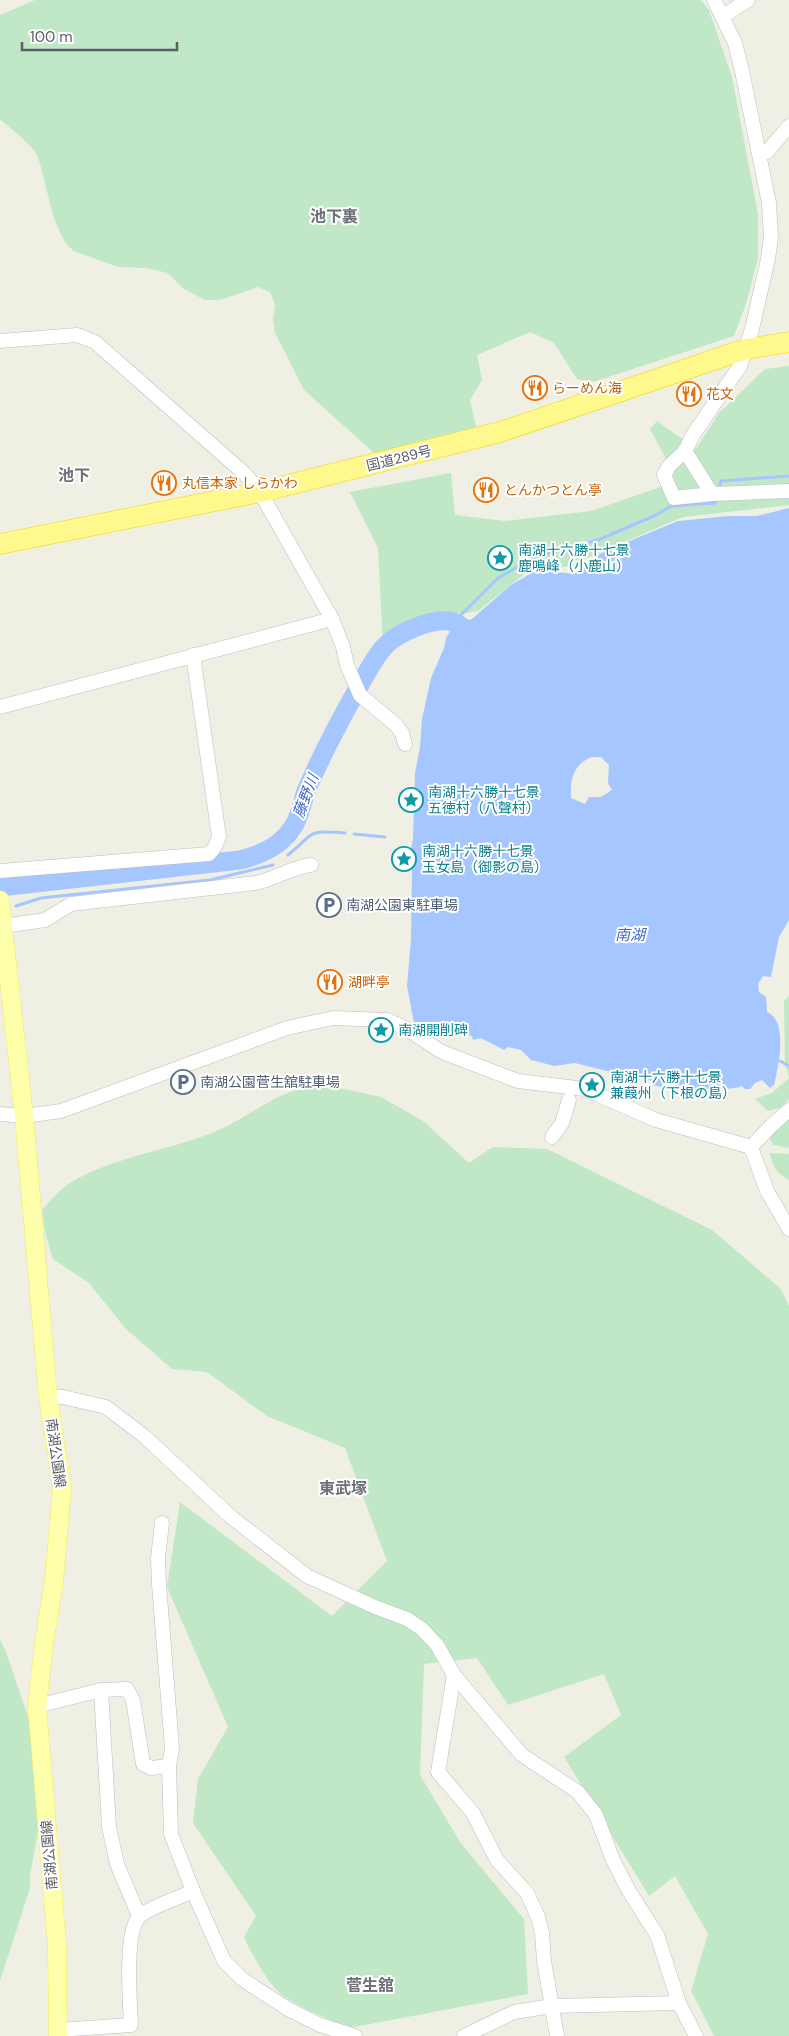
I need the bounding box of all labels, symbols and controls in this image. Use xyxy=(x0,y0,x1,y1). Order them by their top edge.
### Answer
scale bar xyxy=(22,20,178,52)
text: 100 m xyxy=(30,27,73,47)
district label: 池下裏 xyxy=(310,206,358,227)
restaurant icon: らーめん海 xyxy=(522,375,548,401)
place label: らーめん海 xyxy=(552,379,622,397)
restaurant icon: 花文 xyxy=(676,381,702,407)
place label: 花文 xyxy=(706,385,734,403)
street label: 国道289号 xyxy=(364,441,434,475)
district label: 池下 xyxy=(58,465,90,486)
restaurant icon: 丸信本家 しらかわ xyxy=(151,470,177,496)
place label: 丸信本家 しらかわ xyxy=(182,474,298,492)
restaurant icon: とんかつとん亭 xyxy=(473,477,499,503)
place label: とんかつとん亭 xyxy=(504,481,602,499)
place label: 南湖十六勝十七景 鹿鳴峰（小鹿山） xyxy=(518,541,630,575)
place icon: 南湖十六勝十七景 鹿鳴峰（小鹿山） xyxy=(487,545,513,571)
water label: 藤野川 xyxy=(289,770,324,821)
place label: 南湖十六勝十七景 五徳村（八聲村） xyxy=(428,783,540,817)
place icon: 南湖十六勝十七景 五徳村（八聲村） xyxy=(398,787,424,813)
place label: 南湖十六勝十七景 玉女島（御影の島） xyxy=(422,842,548,876)
place icon: 南湖十六勝十七景 玉女島（御影の島） xyxy=(391,846,417,872)
parking icon: 南湖公園東駐車場 xyxy=(316,892,342,918)
place label: 南湖公園東駐車場 xyxy=(346,896,458,914)
water label: 南湖 xyxy=(615,925,647,945)
restaurant icon: 湖畔亭 xyxy=(317,969,343,995)
place label: 湖畔亭 xyxy=(348,973,390,991)
place icon: 南湖開削碑 xyxy=(368,1017,394,1043)
place label: 南湖開削碑 xyxy=(398,1021,468,1039)
place label: 南湖十六勝十七景 兼葭州（下根の島） xyxy=(610,1068,736,1102)
parking icon: 南湖公園菅生舘駐車場 xyxy=(170,1069,196,1095)
place icon: 南湖十六勝十七景 兼葭州（下根の島） xyxy=(579,1072,605,1098)
place label: 南湖公園菅生舘駐車場 xyxy=(200,1073,340,1091)
street label: 南湖公園線 xyxy=(42,1417,70,1489)
district label: 東武塚 xyxy=(319,1478,367,1499)
street label: 南湖公園線 xyxy=(37,1819,61,1891)
district label: 菅生舘 xyxy=(346,1975,394,1996)

